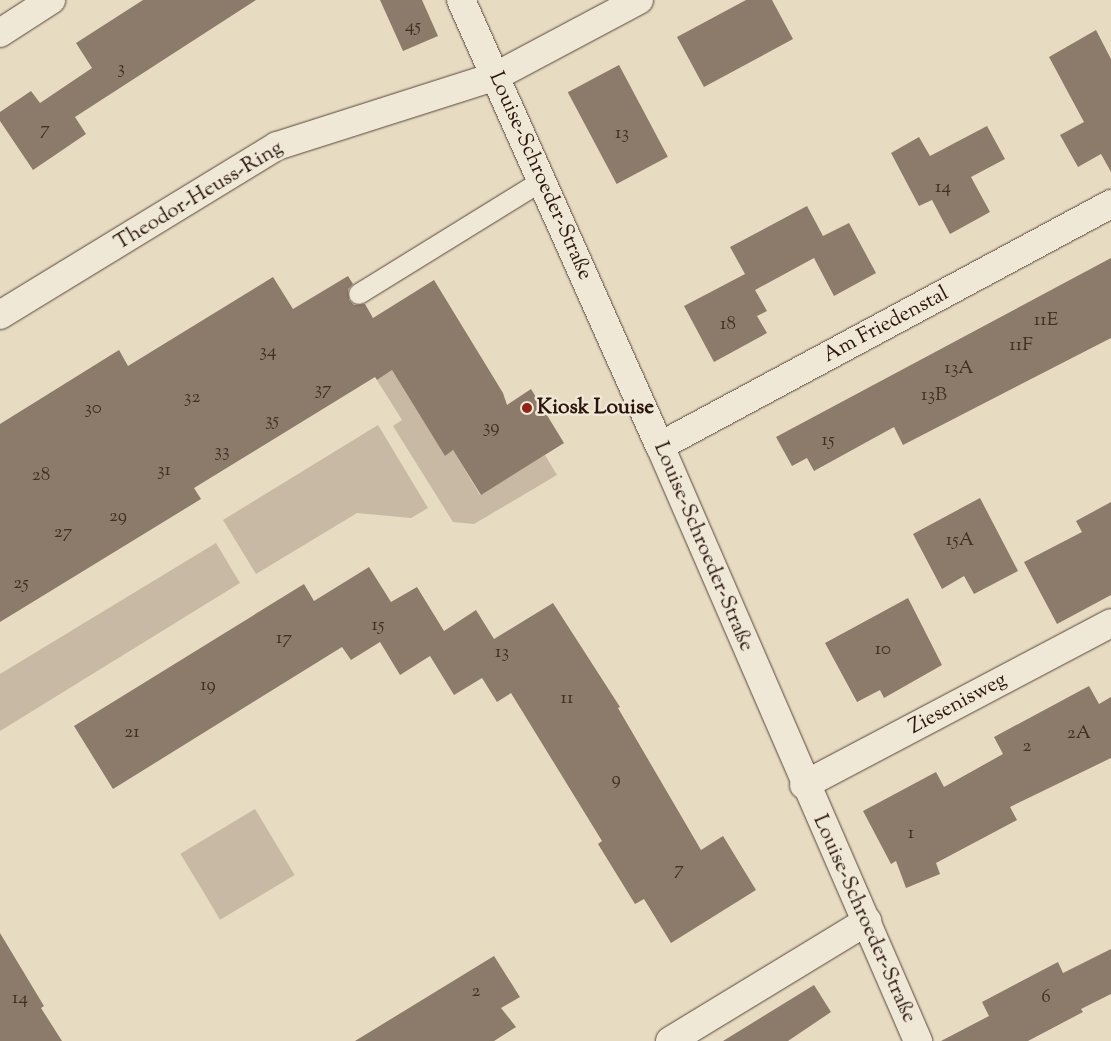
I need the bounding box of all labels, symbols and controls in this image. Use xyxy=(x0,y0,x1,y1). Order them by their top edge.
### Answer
house number: 45 xyxy=(405,16,421,38)
house number: 3 xyxy=(117,58,125,80)
street label: Louise-Schroeder-Straße xyxy=(483,68,597,284)
house number: 7 xyxy=(40,119,50,141)
house number: 13 xyxy=(615,123,629,145)
street label: Theodor-Heuss-Ring xyxy=(110,136,288,256)
house number: 14 xyxy=(935,177,951,199)
street label: Am Friedenstal xyxy=(819,281,953,369)
house number: 11E xyxy=(1034,310,1058,332)
house number: 18 xyxy=(720,314,736,336)
house number: 11F xyxy=(1009,335,1033,357)
house number: 34 xyxy=(259,341,277,363)
house number: 13A xyxy=(944,358,974,380)
house number: 37 xyxy=(314,379,332,401)
house number: 13B xyxy=(921,385,947,407)
house number: 32 xyxy=(184,387,200,409)
place label: Kiosk Louise xyxy=(537,395,654,421)
house number: 30 xyxy=(84,398,102,420)
marker: Kiosk Louise xyxy=(521,402,533,414)
house number: 35 xyxy=(265,410,279,432)
house number: 39 xyxy=(483,417,499,439)
house number: 15 xyxy=(822,430,834,452)
street label: Louise-Schroeder-Straße xyxy=(647,438,759,656)
house number: 33 xyxy=(214,441,230,463)
house number: 31 xyxy=(157,460,171,482)
house number: 28 xyxy=(32,465,50,487)
house number: 29 xyxy=(109,506,127,528)
house number: 27 xyxy=(54,522,72,544)
house number: 15A xyxy=(946,530,974,552)
house number: 25 xyxy=(13,573,29,595)
house number: 15 xyxy=(372,615,384,637)
house number: 17 xyxy=(276,628,292,650)
house number: 10 xyxy=(875,639,891,661)
house number: 13 xyxy=(495,642,509,664)
street label: Ziesenisweg xyxy=(905,668,1011,740)
house number: 19 xyxy=(200,675,216,697)
house number: 11 xyxy=(561,688,573,710)
house number: 21 xyxy=(124,722,140,744)
house number: 2A xyxy=(1067,723,1091,745)
house number: 2 xyxy=(1023,736,1031,758)
house number: 9 xyxy=(611,769,621,791)
street label: Louise-Schroeder-Straße xyxy=(807,811,921,1027)
house number: 1 xyxy=(908,823,914,845)
house number: 7 xyxy=(674,859,684,881)
house number: 2 xyxy=(472,981,480,1003)
house number: 6 xyxy=(1041,987,1051,1009)
house number: 14 xyxy=(12,988,28,1010)

